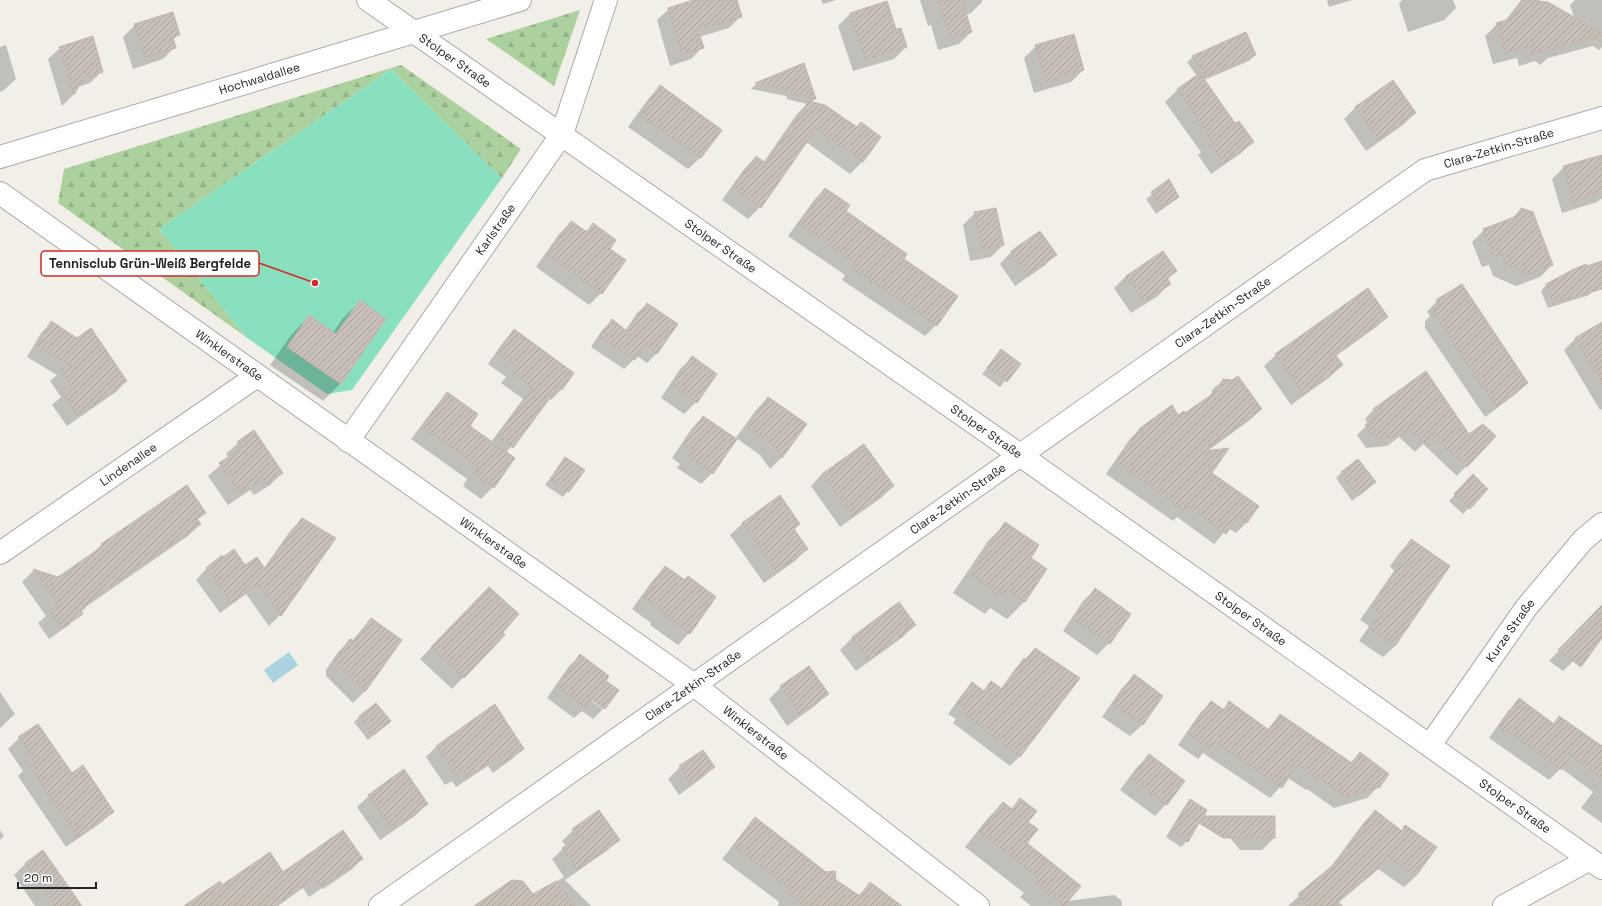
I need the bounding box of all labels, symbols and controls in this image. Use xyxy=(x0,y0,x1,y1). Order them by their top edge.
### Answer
street label: Stolper Straße xyxy=(416,30,494,91)
street label: Hochwaldallee xyxy=(217,59,302,98)
street label: Clara-Zetkin-Straße xyxy=(1442,125,1556,172)
street label: Karlstraße xyxy=(472,200,519,258)
street label: Stolper Straße xyxy=(681,215,760,277)
callout: Tennisclub Grün-Weiß Bergfelde xyxy=(41,251,259,276)
text: Tennisclub Grün-Weiß Bergfelde xyxy=(49,255,251,272)
street label: Clara-Zetkin-Straße xyxy=(1172,273,1274,352)
street label: Winklerstraße xyxy=(192,326,266,385)
street label: Stolper Straße xyxy=(947,401,1025,462)
street label: Lindenallee xyxy=(97,439,160,490)
street label: Clara-Zetkin-Straße xyxy=(907,460,1009,538)
street label: Winklerstraße xyxy=(457,513,531,572)
street label: Stolper Straße xyxy=(1212,588,1290,650)
street label: Kurze Straße xyxy=(1483,595,1538,665)
street label: Clara-Zetkin-Straße xyxy=(642,646,744,725)
street label: Winklerstraße xyxy=(720,702,792,764)
street label: Stolper Straße xyxy=(1476,775,1554,837)
scale bar xyxy=(18,864,96,890)
text: 20 m xyxy=(24,870,52,886)

